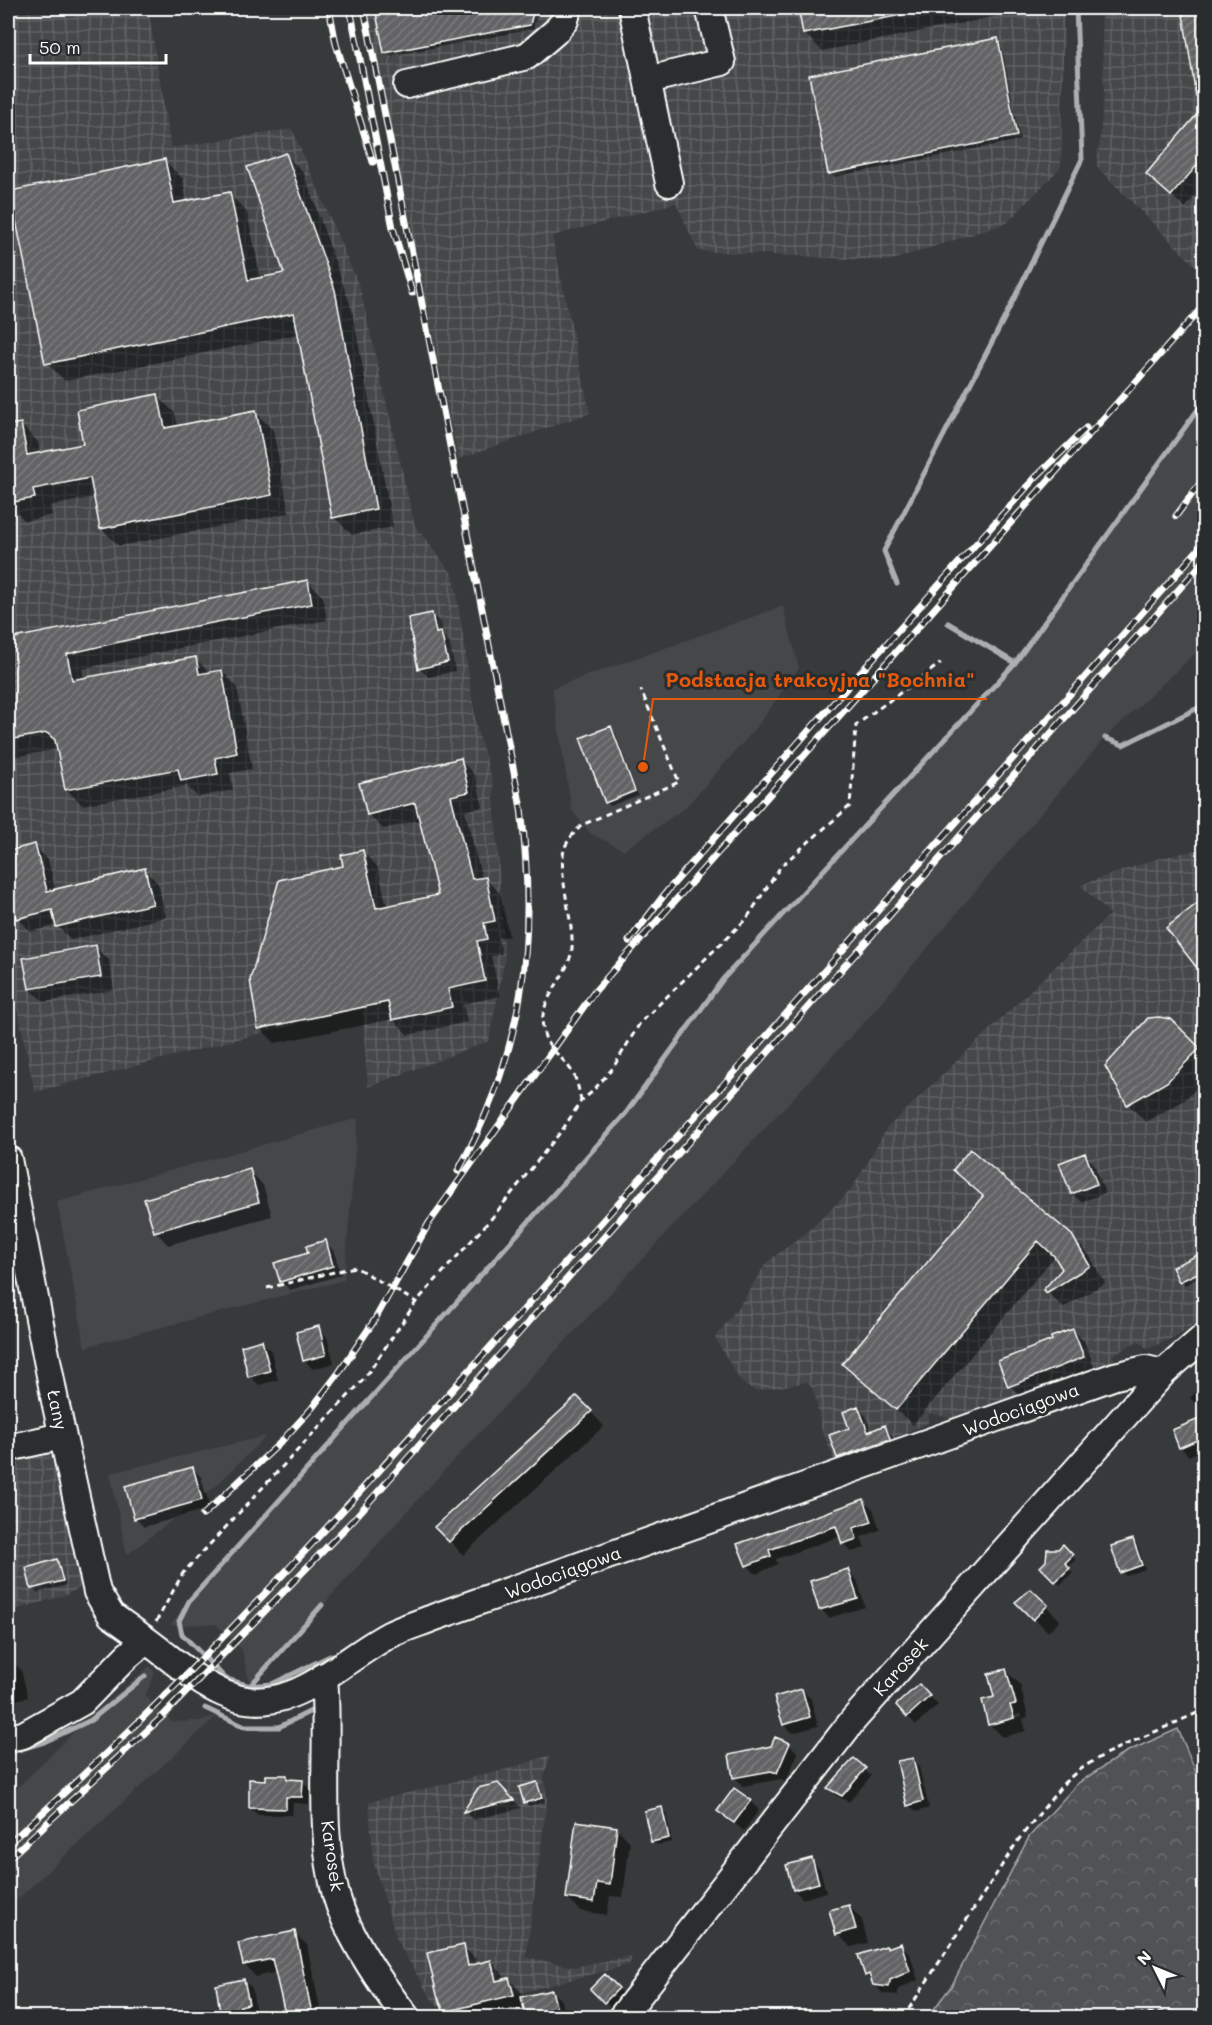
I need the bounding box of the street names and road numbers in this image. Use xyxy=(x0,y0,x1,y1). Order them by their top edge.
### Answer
street label: Wodociągowa xyxy=(959,1377,1082,1441)
street label: Łany xyxy=(42,1388,74,1432)
street label: Wodociągowa xyxy=(501,1540,624,1604)
street label: Karosek xyxy=(867,1632,933,1701)
street label: Karosek xyxy=(316,1819,350,1893)

